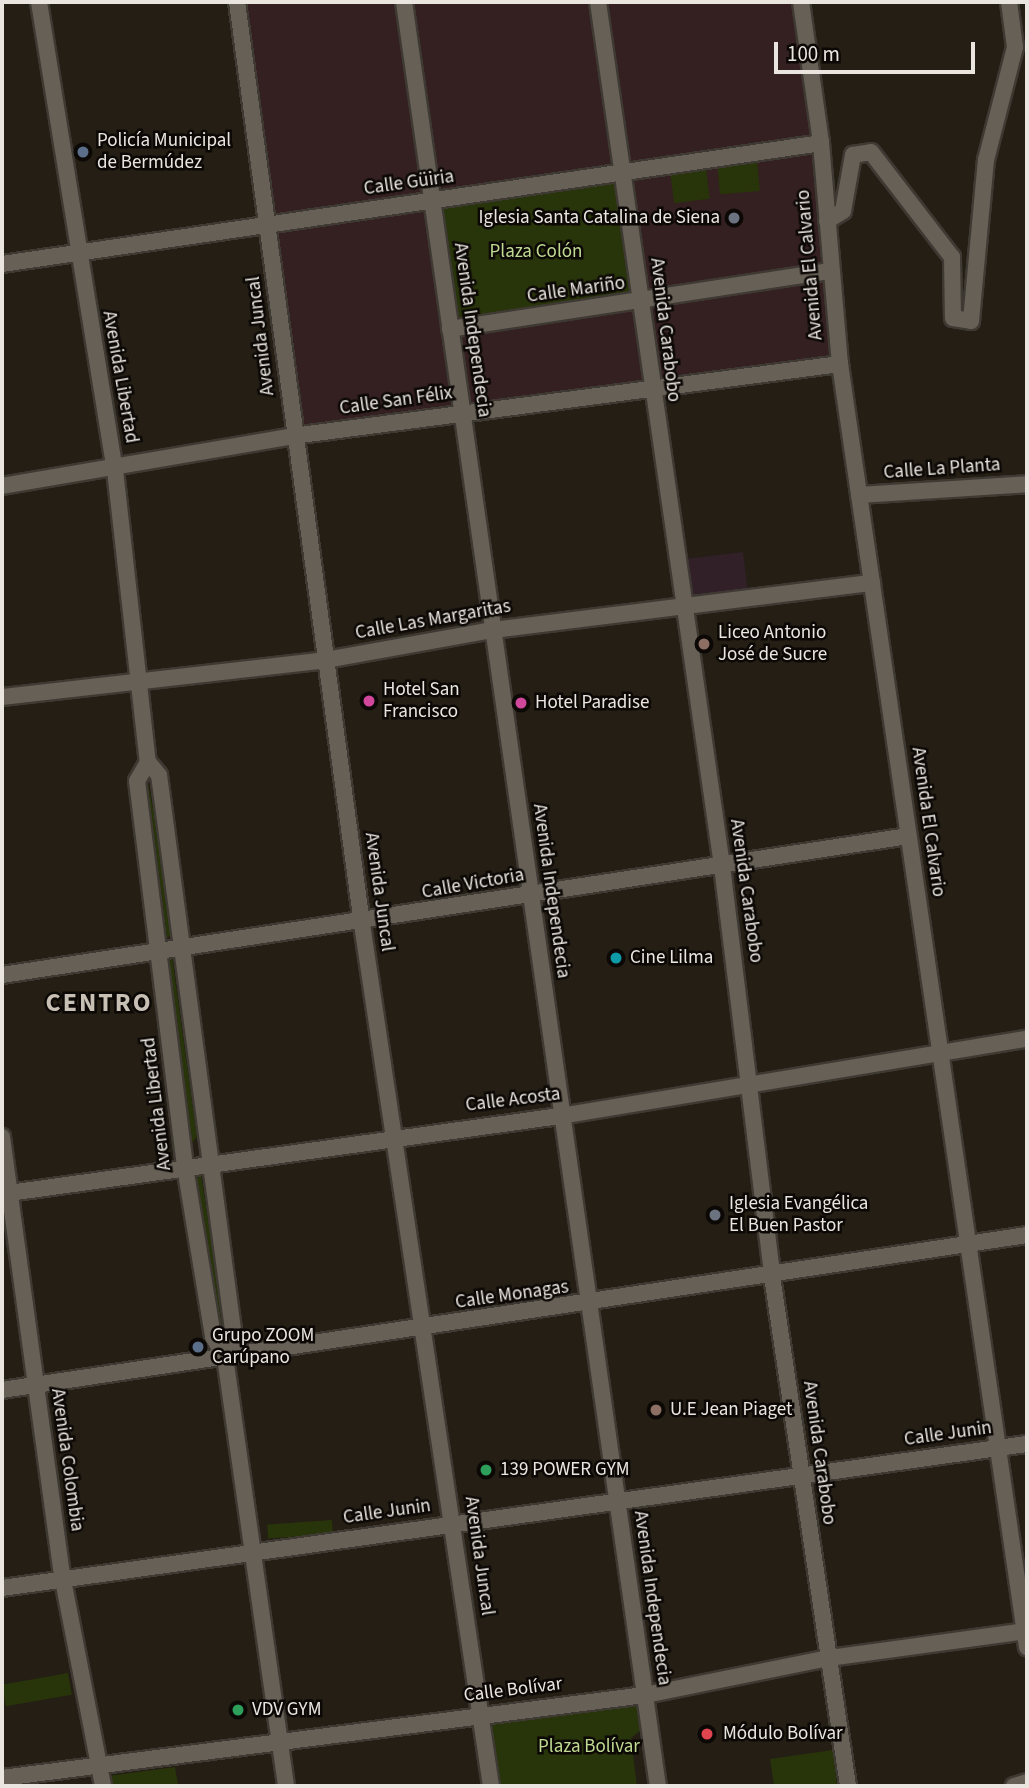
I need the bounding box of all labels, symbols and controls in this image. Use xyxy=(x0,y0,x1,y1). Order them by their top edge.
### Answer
scale bar xyxy=(777,28,978,72)
text: 100 m xyxy=(787,39,840,69)
place label: Policía Municipal de Bermúdez xyxy=(97,130,231,174)
marker: Policía Municipal de Bermúdez xyxy=(75,144,91,160)
street label: Calle Güiria xyxy=(362,165,456,201)
street label: Avenida El Calvario xyxy=(792,189,828,341)
place label: Iglesia Santa Catalina de Siena xyxy=(479,207,720,229)
marker: Iglesia Santa Catalina de Siena xyxy=(726,210,742,226)
street label: Avenida Independecia xyxy=(448,241,496,419)
park label: Plaza Colón xyxy=(490,241,582,263)
street label: Avenida Carabobo xyxy=(645,257,685,403)
street label: Calle Mariño xyxy=(526,272,626,308)
street label: Avenida Juncal xyxy=(242,275,280,397)
street label: Avenida Libertad xyxy=(97,309,143,445)
street label: Calle San Félix xyxy=(338,382,454,420)
street label: Calle La Planta xyxy=(883,454,1001,484)
street label: Calle Las Margaritas xyxy=(354,595,512,645)
place label: Liceo Antonio José de Sucre xyxy=(718,622,827,666)
marker: Liceo Antonio José de Sucre xyxy=(696,636,712,652)
place label: Hotel San Francisco xyxy=(383,679,460,723)
place label: Hotel Paradise xyxy=(535,692,649,714)
marker: Hotel San Francisco xyxy=(361,693,377,709)
marker: Hotel Paradise xyxy=(513,695,529,711)
street label: Avenida El Calvario xyxy=(906,746,950,898)
street label: Avenida Independecia xyxy=(527,802,575,980)
street label: Avenida Carabobo xyxy=(725,818,767,964)
street label: Avenida Juncal xyxy=(359,831,399,953)
street label: Calle Victoria xyxy=(420,864,526,904)
place label: Cine Lilma xyxy=(630,947,713,969)
marker: Cine Lilma xyxy=(608,950,624,966)
district label: CENTRO xyxy=(46,987,152,1019)
street label: Avenida Libertad xyxy=(138,1036,176,1172)
street label: Calle Acosta xyxy=(464,1083,562,1117)
place label: Iglesia Evangélica El Buen Pastor xyxy=(729,1193,868,1237)
marker: Iglesia Evangélica El Buen Pastor xyxy=(707,1207,723,1223)
street label: Calle Monagas xyxy=(454,1276,570,1314)
place label: Grupo ZOOM Carúpano xyxy=(212,1325,314,1369)
marker: Grupo ZOOM Carúpano xyxy=(190,1339,206,1355)
street label: Avenida Carabobo xyxy=(798,1380,840,1526)
street label: Avenida Colombia xyxy=(46,1387,88,1533)
place label: U.E Jean Piaget xyxy=(670,1399,793,1421)
marker: U.E Jean Piaget xyxy=(648,1402,664,1418)
street label: Calle Junin xyxy=(903,1417,993,1451)
place label: 139 POWER GYM xyxy=(500,1459,630,1481)
marker: 139 POWER GYM xyxy=(478,1462,494,1478)
street label: Calle Junin xyxy=(342,1495,432,1529)
street label: Avenida Juncal xyxy=(459,1495,499,1617)
street label: Avenida Independecia xyxy=(628,1509,676,1687)
street label: Calle Bolívar xyxy=(462,1673,564,1707)
place label: VDV GYM xyxy=(252,1699,321,1721)
marker: VDV GYM xyxy=(230,1702,246,1718)
place label: Módulo Bolívar xyxy=(723,1723,843,1745)
marker: Módulo Bolívar xyxy=(697,1724,717,1744)
park label: Plaza Bolívar xyxy=(538,1736,640,1758)

